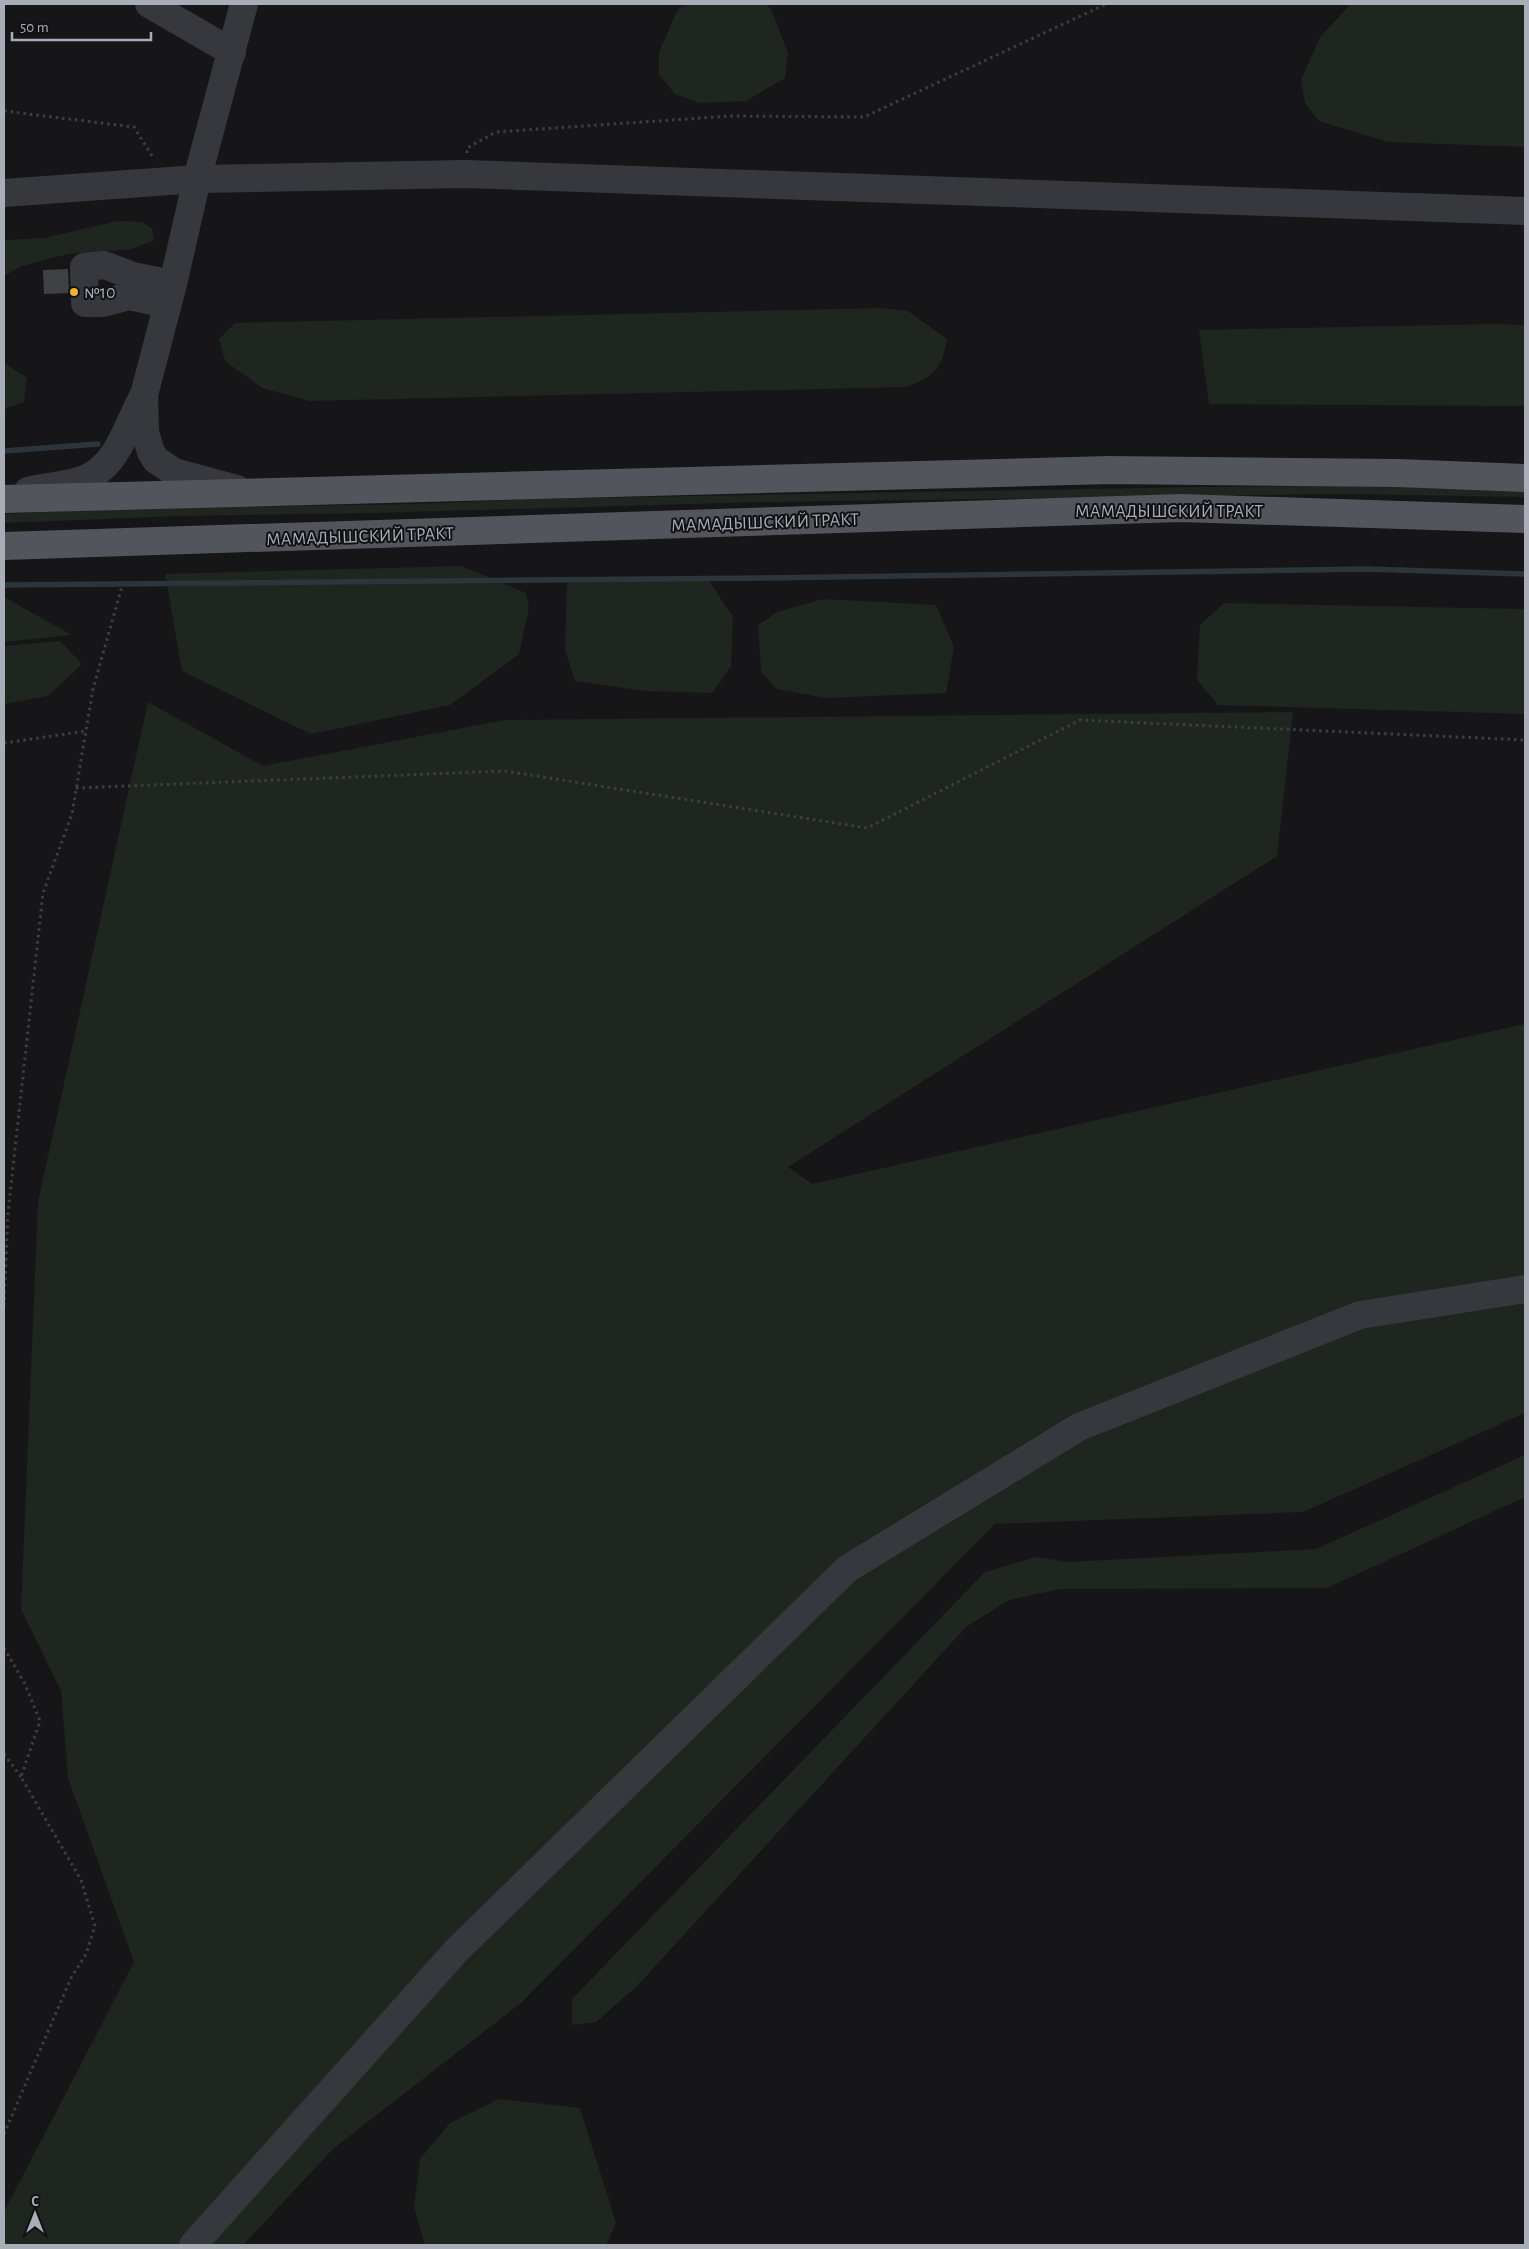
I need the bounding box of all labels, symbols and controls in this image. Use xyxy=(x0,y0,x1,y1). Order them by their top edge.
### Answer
scale bar xyxy=(12,10,151,42)
text: 50 m xyxy=(20,20,49,35)
place label: №10 xyxy=(84,284,115,302)
marker: №10 xyxy=(68,286,80,298)
street label: МАМАДЫШСКИЙ ТРАКТ xyxy=(1075,501,1263,521)
street label: МАМАДЫШСКИЙ ТРАКТ xyxy=(671,509,860,535)
street label: МАМАДЫШСКИЙ ТРАКТ xyxy=(266,523,455,549)
north arrow xyxy=(10,2189,60,2239)
text: С xyxy=(31,2195,39,2209)

